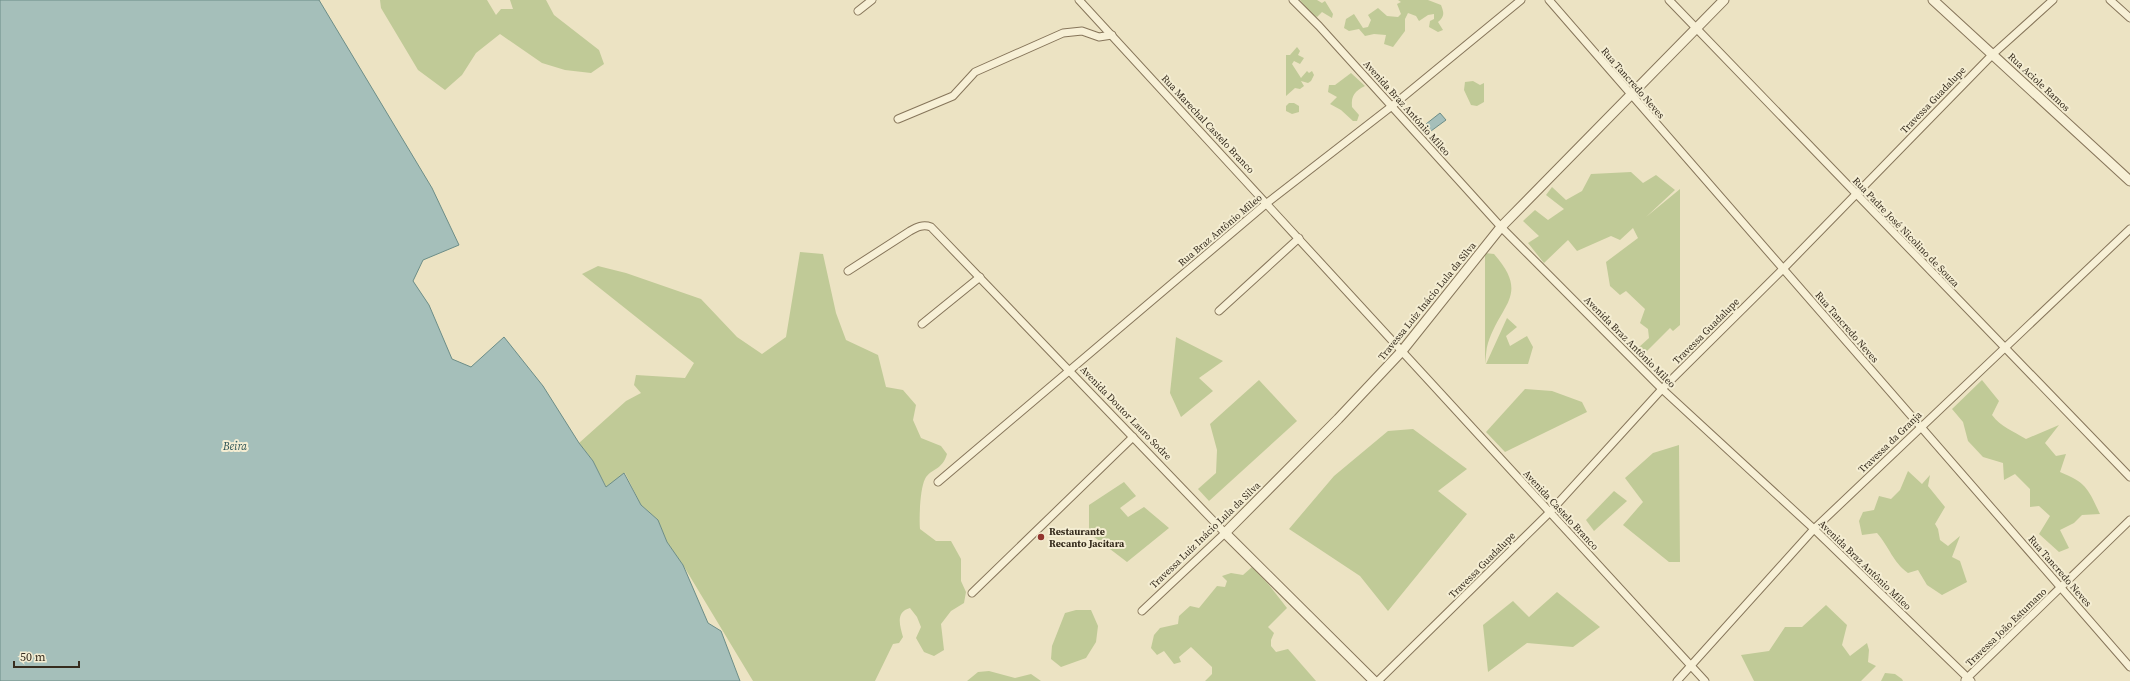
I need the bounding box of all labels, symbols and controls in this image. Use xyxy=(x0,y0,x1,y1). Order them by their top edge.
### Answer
street label: Rua Tancredo Neves xyxy=(1598,45,1668,121)
street label: Rua Aciole Ramos xyxy=(2005,50,2073,114)
street label: Avenida Braz Antônio Mileo xyxy=(1361,57,1454,159)
street label: Travessa Guadalupe xyxy=(1897,64,1969,136)
street label: Rua Marechal Castelo Branco xyxy=(1159,72,1258,177)
street label: Rua Padre José Nicolino de Souza xyxy=(1850,174,1963,290)
street label: Rua Braz Antônio Mileo xyxy=(1175,191,1265,269)
street label: Travessa Luiz Inácio Lula da Silva xyxy=(1375,238,1479,363)
street label: Rua Tancredo Neves xyxy=(1812,289,1882,365)
street label: Avenida Braz Antônio Mileo xyxy=(1581,293,1679,391)
street label: Travessa Guadalupe xyxy=(1670,295,1742,367)
street label: Avenida Doutor Lauro Sodre xyxy=(1078,363,1174,463)
street label: Travessa da Granja xyxy=(1855,408,1925,476)
water label: Beira xyxy=(222,439,247,454)
street label: Avenida Castelo Branco xyxy=(1521,467,1602,553)
street label: Travessa Luiz Inácio Lula da Silva xyxy=(1147,478,1264,591)
street label: Avenida Braz Antônio Mileo xyxy=(1816,517,1915,613)
place label: Restaurante Recanto Jacitara xyxy=(1049,525,1125,550)
street label: Travessa Guadalupe xyxy=(1446,529,1518,601)
marker: Restaurante Recanto Jacitara xyxy=(1036,532,1046,542)
street label: Rua Tancredo Neves xyxy=(2025,533,2095,609)
street label: Travessa João Estumano xyxy=(1963,585,2050,669)
scale bar xyxy=(14,643,79,669)
text: 50 m xyxy=(20,649,46,665)

